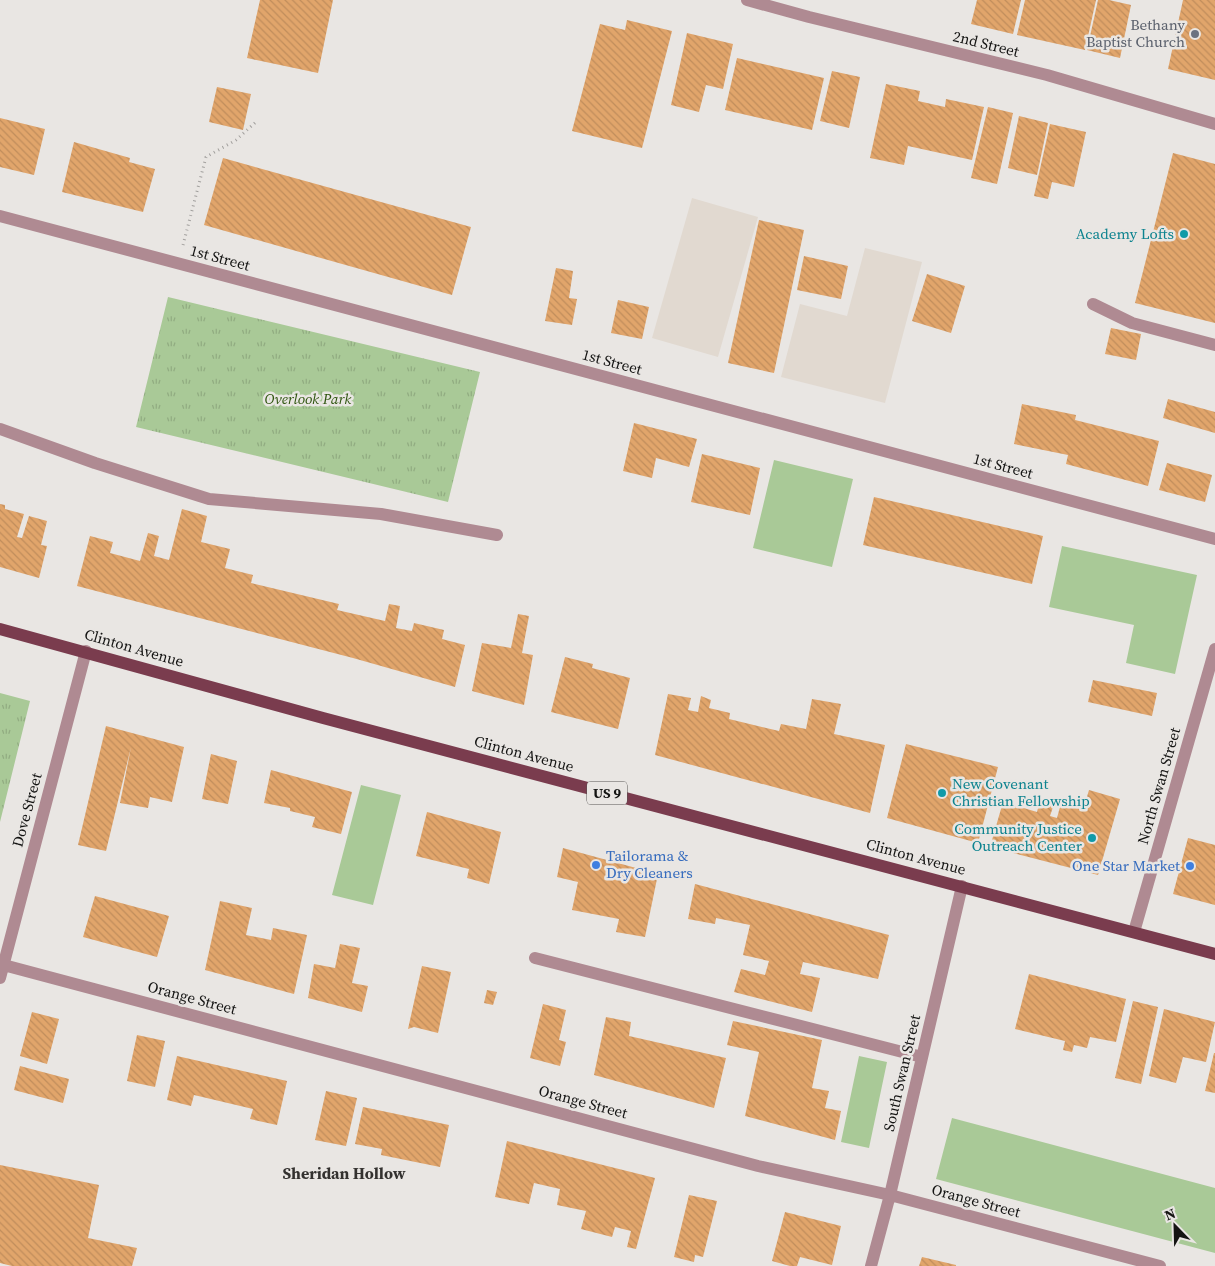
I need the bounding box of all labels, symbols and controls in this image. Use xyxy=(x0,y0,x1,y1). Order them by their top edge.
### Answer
place label: Bethany Baptist Church xyxy=(1086,14,1185,52)
street label: 2nd Street xyxy=(951,25,1021,62)
marker: Bethany Baptist Church xyxy=(1189,28,1201,40)
place label: Academy Lofts xyxy=(1076,223,1174,244)
marker: Academy Lofts xyxy=(1178,228,1190,240)
street label: 1st Street xyxy=(188,239,253,276)
street label: 1st Street xyxy=(580,343,645,380)
park label: Overlook Park xyxy=(265,388,352,409)
street label: 1st Street xyxy=(971,447,1036,484)
street label: Clinton Avenue xyxy=(82,623,187,672)
street label: North Swan Street xyxy=(1132,725,1185,847)
street label: Clinton Avenue xyxy=(472,730,577,777)
street label: Dove Street xyxy=(7,770,47,849)
place label: New Covenant Christian Fellowship xyxy=(952,773,1090,811)
road number: US 9 xyxy=(587,781,627,804)
marker: New Covenant Christian Fellowship xyxy=(936,787,948,799)
place label: Community Justice Outreach Center xyxy=(954,818,1083,856)
marker: Community Justice Outreach Center xyxy=(1086,832,1098,844)
street label: Clinton Avenue xyxy=(864,833,969,880)
place label: Tailorama & Dry Cleaners xyxy=(606,845,693,883)
place label: One Star Market xyxy=(1072,855,1180,876)
marker: Tailorama & Dry Cleaners xyxy=(590,859,602,871)
marker: One Star Market xyxy=(1184,860,1196,872)
street label: Orange Street xyxy=(145,976,239,1019)
street label: South Swan Street xyxy=(878,1012,925,1133)
street label: Orange Street xyxy=(536,1080,630,1123)
district label: Sheridan Hollow xyxy=(282,1162,406,1184)
street label: Orange Street xyxy=(929,1179,1023,1222)
north arrow xyxy=(1150,1201,1200,1251)
text: N xyxy=(1161,1203,1179,1225)

